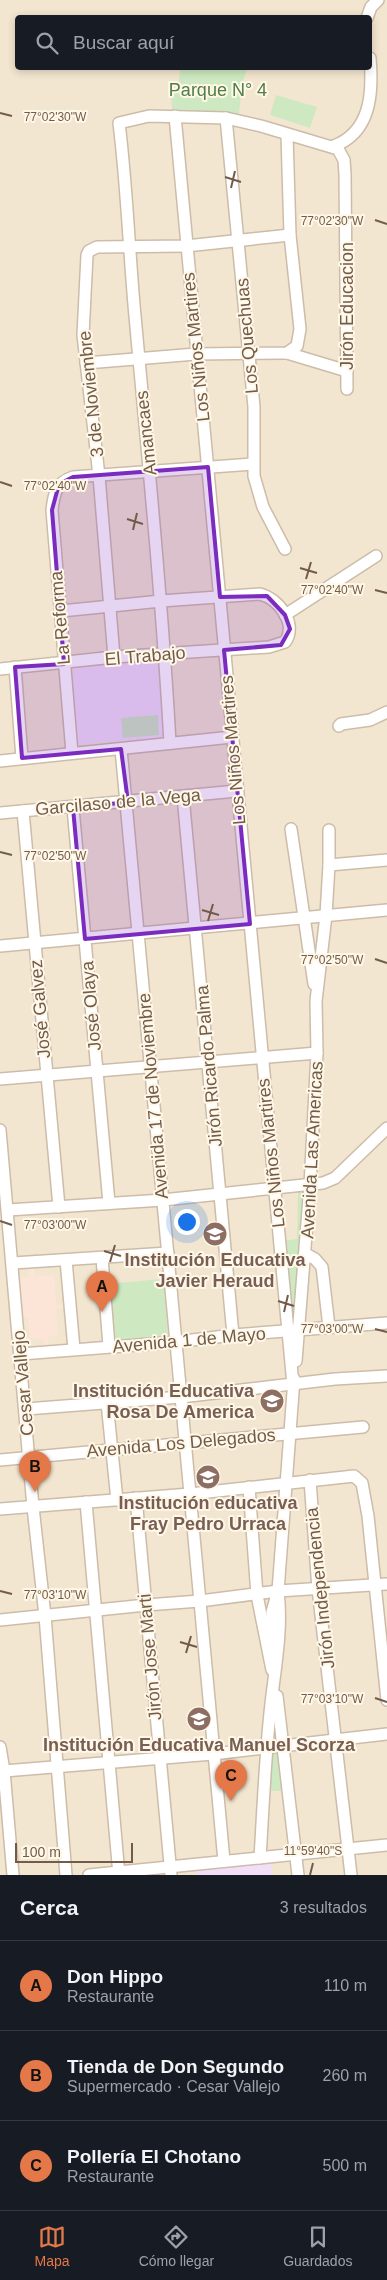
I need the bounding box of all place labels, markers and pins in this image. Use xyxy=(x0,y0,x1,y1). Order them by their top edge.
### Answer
school or university icon: Institución Educativa Javier Heraud xyxy=(202,1221,228,1247)
place label: Institución Educativa Javier Heraud xyxy=(124,1250,307,1291)
pin: A xyxy=(86,1271,118,1312)
place label: Institución Educativa Rosa De America xyxy=(73,1381,255,1422)
school or university icon: Institución Educativa Rosa De America xyxy=(259,1388,285,1414)
pin: B xyxy=(19,1451,51,1492)
school or university icon: Institución educativa Fray Pedro Urraca xyxy=(195,1464,221,1490)
place label: Institución educativa Fray Pedro Urraca xyxy=(118,1493,298,1534)
school or university icon: Institución Educativa Manuel Scorza xyxy=(186,1706,212,1732)
place label: Institución Educativa Manuel Scorza xyxy=(43,1735,356,1755)
pin: C xyxy=(215,1760,247,1801)

